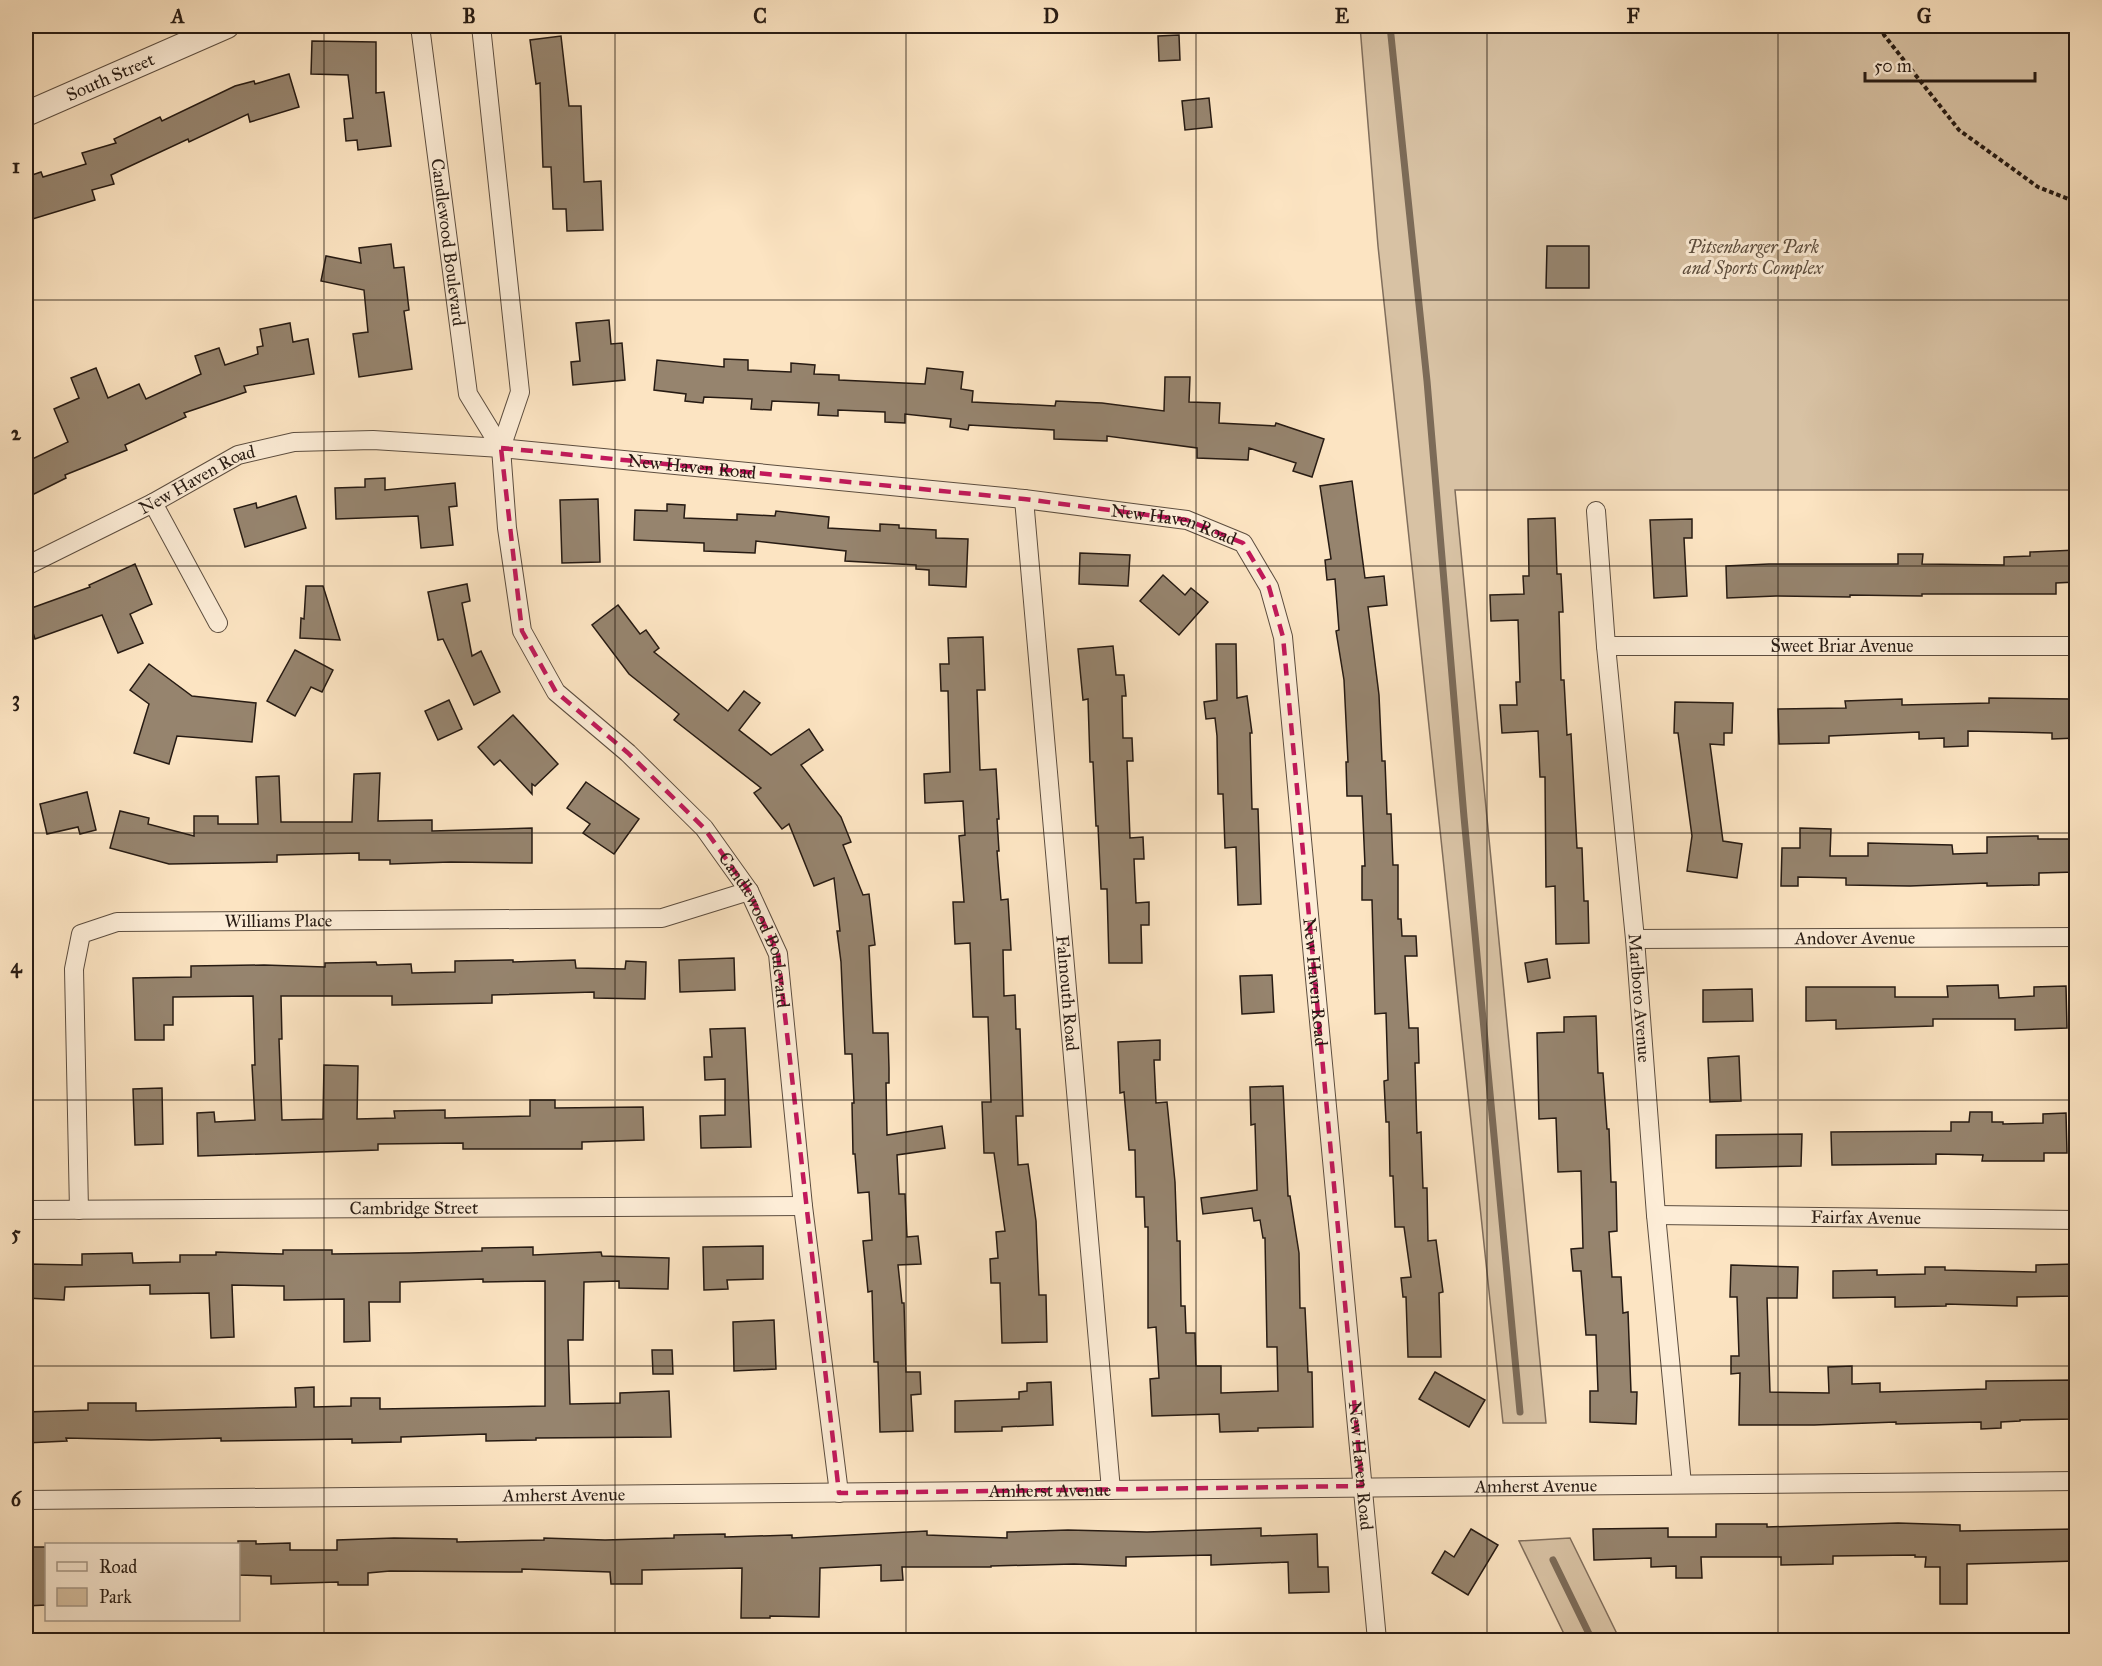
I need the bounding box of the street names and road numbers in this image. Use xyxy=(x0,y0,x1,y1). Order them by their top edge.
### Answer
street label: South Street xyxy=(63,48,158,106)
street label: Candlewood Boulevard xyxy=(426,157,470,327)
street label: New Haven Road xyxy=(135,440,257,519)
street label: New Haven Road xyxy=(627,449,757,484)
street label: New Haven Road xyxy=(1110,499,1240,550)
street label: Sweet Briar Avenue xyxy=(1770,635,1914,657)
street label: Candlewood Boulevard xyxy=(714,848,794,1009)
street label: Williams Place xyxy=(224,909,332,932)
street label: New Haven Road xyxy=(1298,917,1332,1047)
street label: Andover Avenue xyxy=(1794,927,1915,949)
street label: Marlboro Avenue xyxy=(1624,933,1655,1063)
street label: Falmouth Road xyxy=(1051,934,1083,1052)
street label: Cambridge Street xyxy=(350,1197,479,1220)
street label: Fairfax Avenue xyxy=(1811,1206,1921,1229)
street label: New Haven Road xyxy=(1344,1400,1378,1531)
street label: Amherst Avenue xyxy=(1474,1474,1597,1498)
street label: Amherst Avenue xyxy=(988,1479,1111,1502)
street label: Amherst Avenue xyxy=(502,1483,625,1507)

